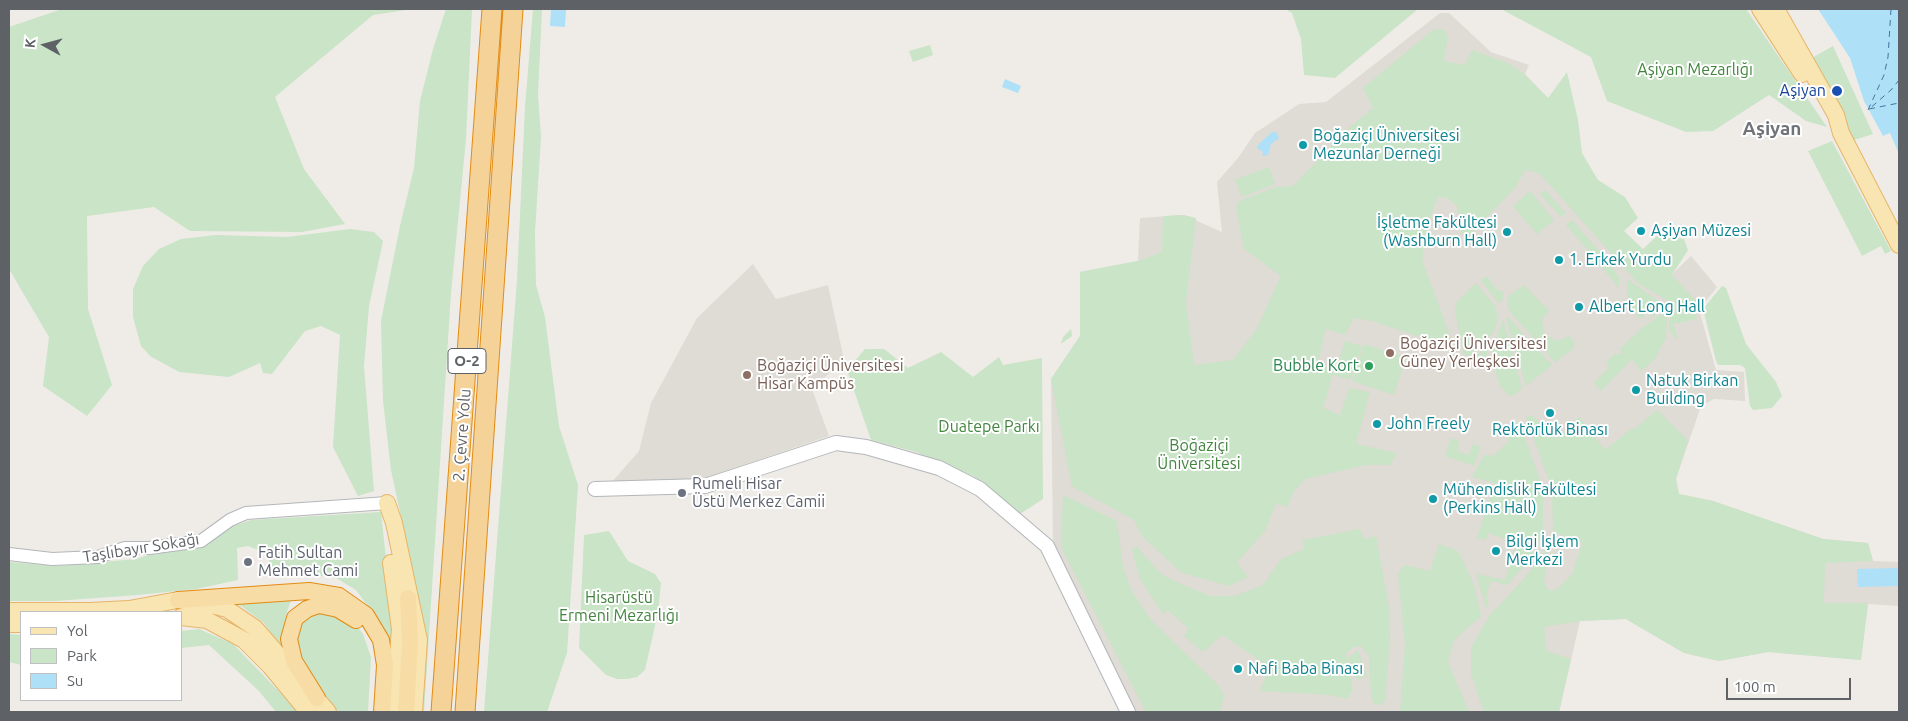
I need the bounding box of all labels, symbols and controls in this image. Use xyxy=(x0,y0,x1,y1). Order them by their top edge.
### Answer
north arrow xyxy=(20,20,70,70)
text: K xyxy=(22,38,39,49)
park label: Aşiyan Mezarlığı xyxy=(1637,60,1753,80)
place label: Aşiyan xyxy=(1780,81,1826,101)
marker: Aşiyan xyxy=(1830,84,1844,98)
district label: Aşiyan xyxy=(1743,118,1801,140)
place label: Boğaziçi Üniversitesi Mezunlar Derneği xyxy=(1313,126,1460,164)
marker: Boğaziçi Üniversitesi Mezunlar Derneği xyxy=(1297,139,1309,151)
place label: İşletme Fakültesi (Washburn Hall) xyxy=(1377,213,1497,251)
place label: Aşiyan Müzesi xyxy=(1651,221,1751,241)
marker: Aşiyan Müzesi xyxy=(1635,225,1647,237)
marker: İşletme Fakültesi (Washburn Hall) xyxy=(1501,226,1513,238)
place label: 1. Erkek Yurdu xyxy=(1569,250,1672,270)
marker: 1. Erkek Yurdu xyxy=(1553,254,1565,266)
place label: Albert Long Hall xyxy=(1589,297,1705,317)
marker: Albert Long Hall xyxy=(1573,301,1585,313)
place label: Boğaziçi Üniversitesi Güney Yerleşkesi xyxy=(1400,334,1547,372)
marker: Boğaziçi Üniversitesi Güney Yerleşkesi xyxy=(1384,347,1396,359)
road number: O-2 xyxy=(448,348,486,374)
place label: Boğaziçi Üniversitesi Hisar Kampüs xyxy=(757,356,904,394)
place label: Bubble Kort xyxy=(1273,356,1359,376)
marker: Bubble Kort xyxy=(1363,360,1375,372)
marker: Boğaziçi Üniversitesi Hisar Kampüs xyxy=(741,369,753,381)
place label: Natuk Birkan Building xyxy=(1646,371,1738,409)
marker: Natuk Birkan Building xyxy=(1630,384,1642,396)
street label: 2. Çevre Yolu xyxy=(449,388,475,482)
marker: Rektörlük Binası xyxy=(1544,407,1556,419)
place label: John Freely xyxy=(1387,414,1470,434)
park label: Duatepe Parkı xyxy=(938,417,1040,437)
marker: John Freely xyxy=(1371,418,1383,430)
place label: Rektörlük Binası xyxy=(1492,420,1608,440)
park label: Boğaziçi Üniversitesi xyxy=(1157,436,1241,474)
place label: Rumeli Hisar Üstü Merkez Camii xyxy=(692,474,825,512)
place label: Mühendislik Fakültesi (Perkins Hall) xyxy=(1443,480,1597,518)
marker: Rumeli Hisar Üstü Merkez Camii xyxy=(676,487,688,499)
marker: Mühendislik Fakültesi (Perkins Hall) xyxy=(1427,493,1439,505)
street label: Taşlıbayır Sokağı xyxy=(81,529,201,567)
place label: Bilgi İşlem Merkezi xyxy=(1506,532,1579,570)
place label: Fatih Sultan Mehmet Cami xyxy=(258,543,358,581)
marker: Bilgi İşlem Merkezi xyxy=(1490,545,1502,557)
marker: Fatih Sultan Mehmet Cami xyxy=(242,556,254,568)
park label: Hisarüstü Ermeni Mezarlığı xyxy=(559,588,679,626)
legend xyxy=(20,611,182,701)
text: Yol xyxy=(67,622,88,639)
text: Park xyxy=(67,647,97,664)
place label: Nafi Baba Binası xyxy=(1248,659,1363,679)
marker: Nafi Baba Binası xyxy=(1232,663,1244,675)
scale bar xyxy=(1728,668,1853,700)
text: Su xyxy=(67,672,83,689)
text: 100 m xyxy=(1734,678,1776,695)

